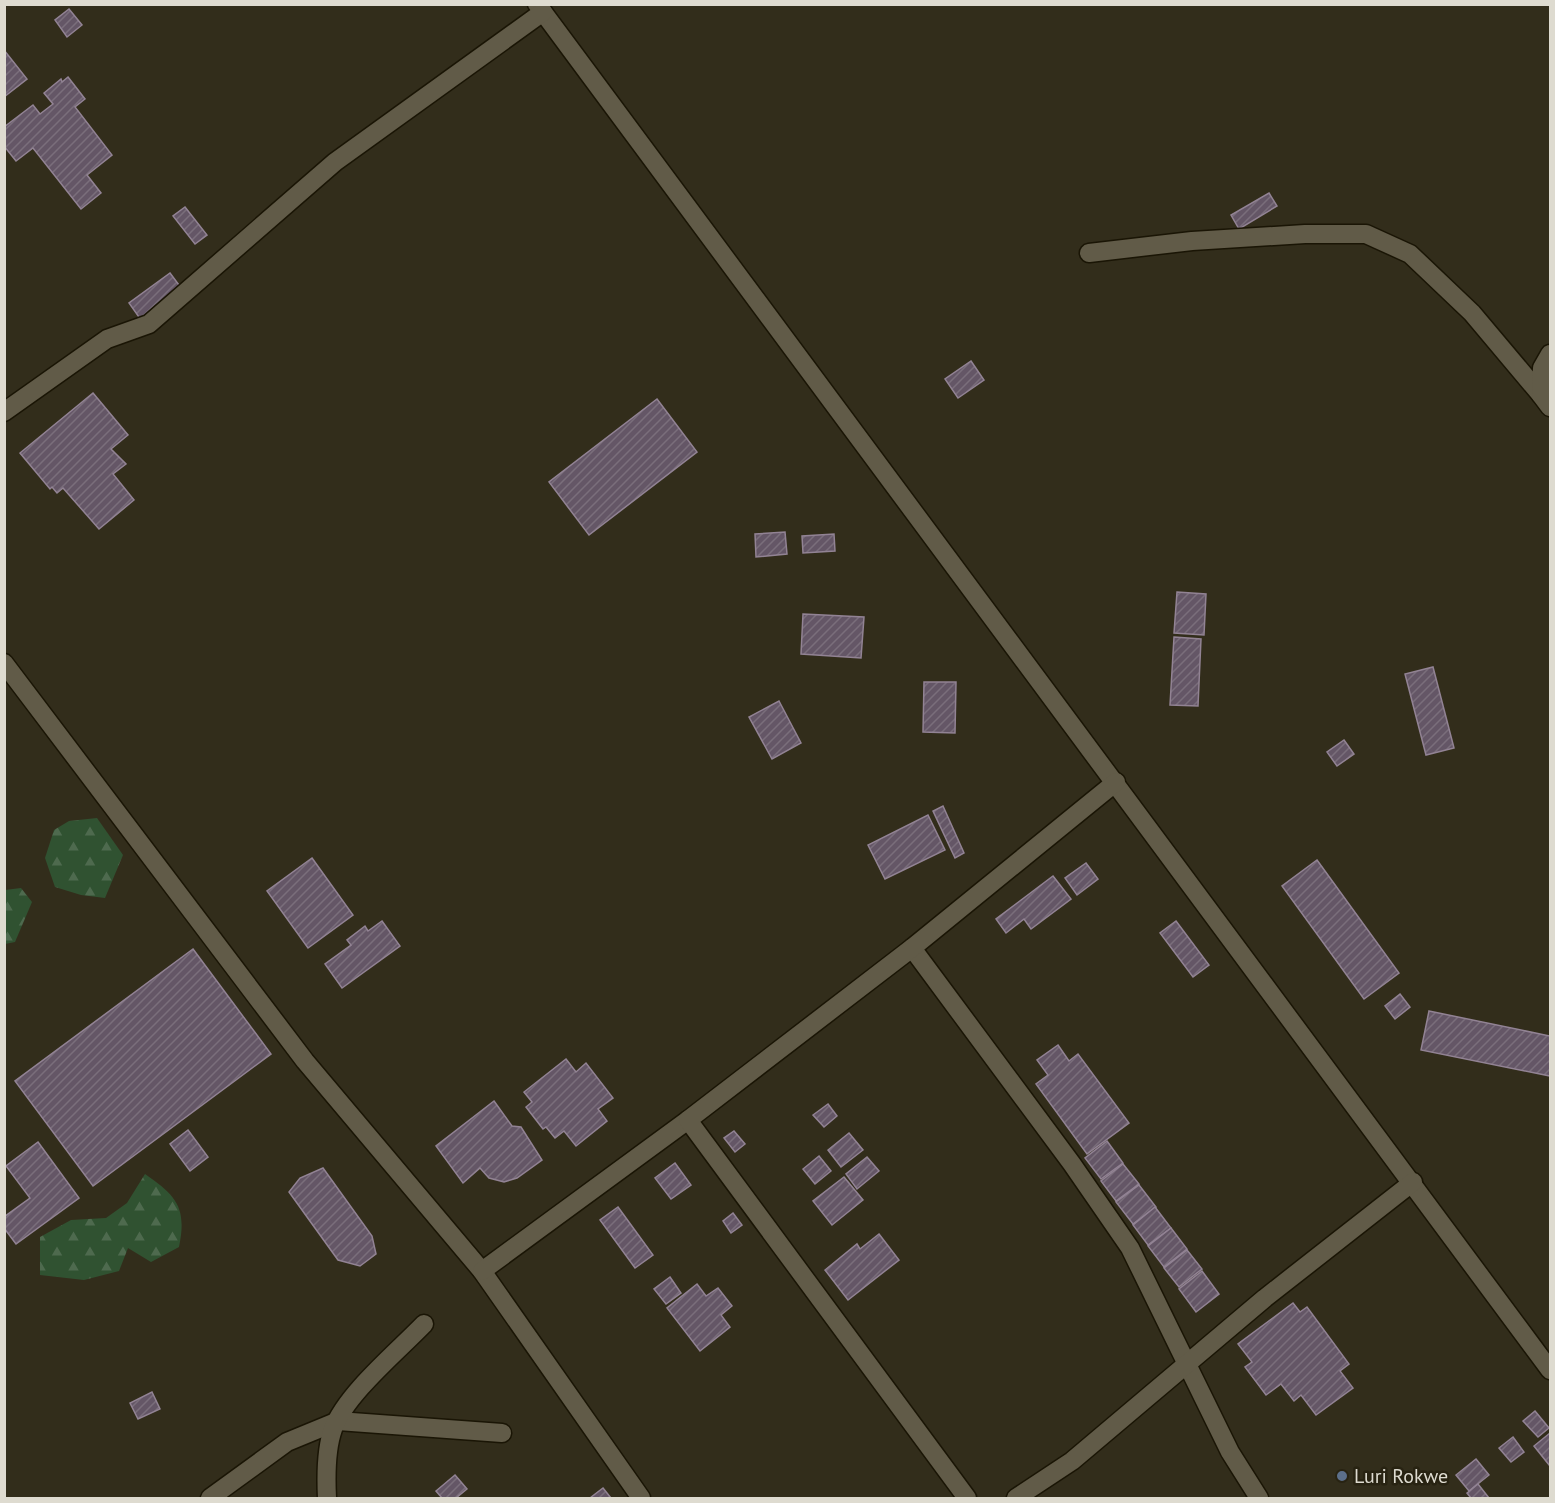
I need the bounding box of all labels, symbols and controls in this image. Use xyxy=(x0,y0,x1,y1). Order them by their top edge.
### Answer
place label: Luri Rokwe xyxy=(1354,1463,1448,1489)
marker: Luri Rokwe xyxy=(1335,1469,1349,1483)

